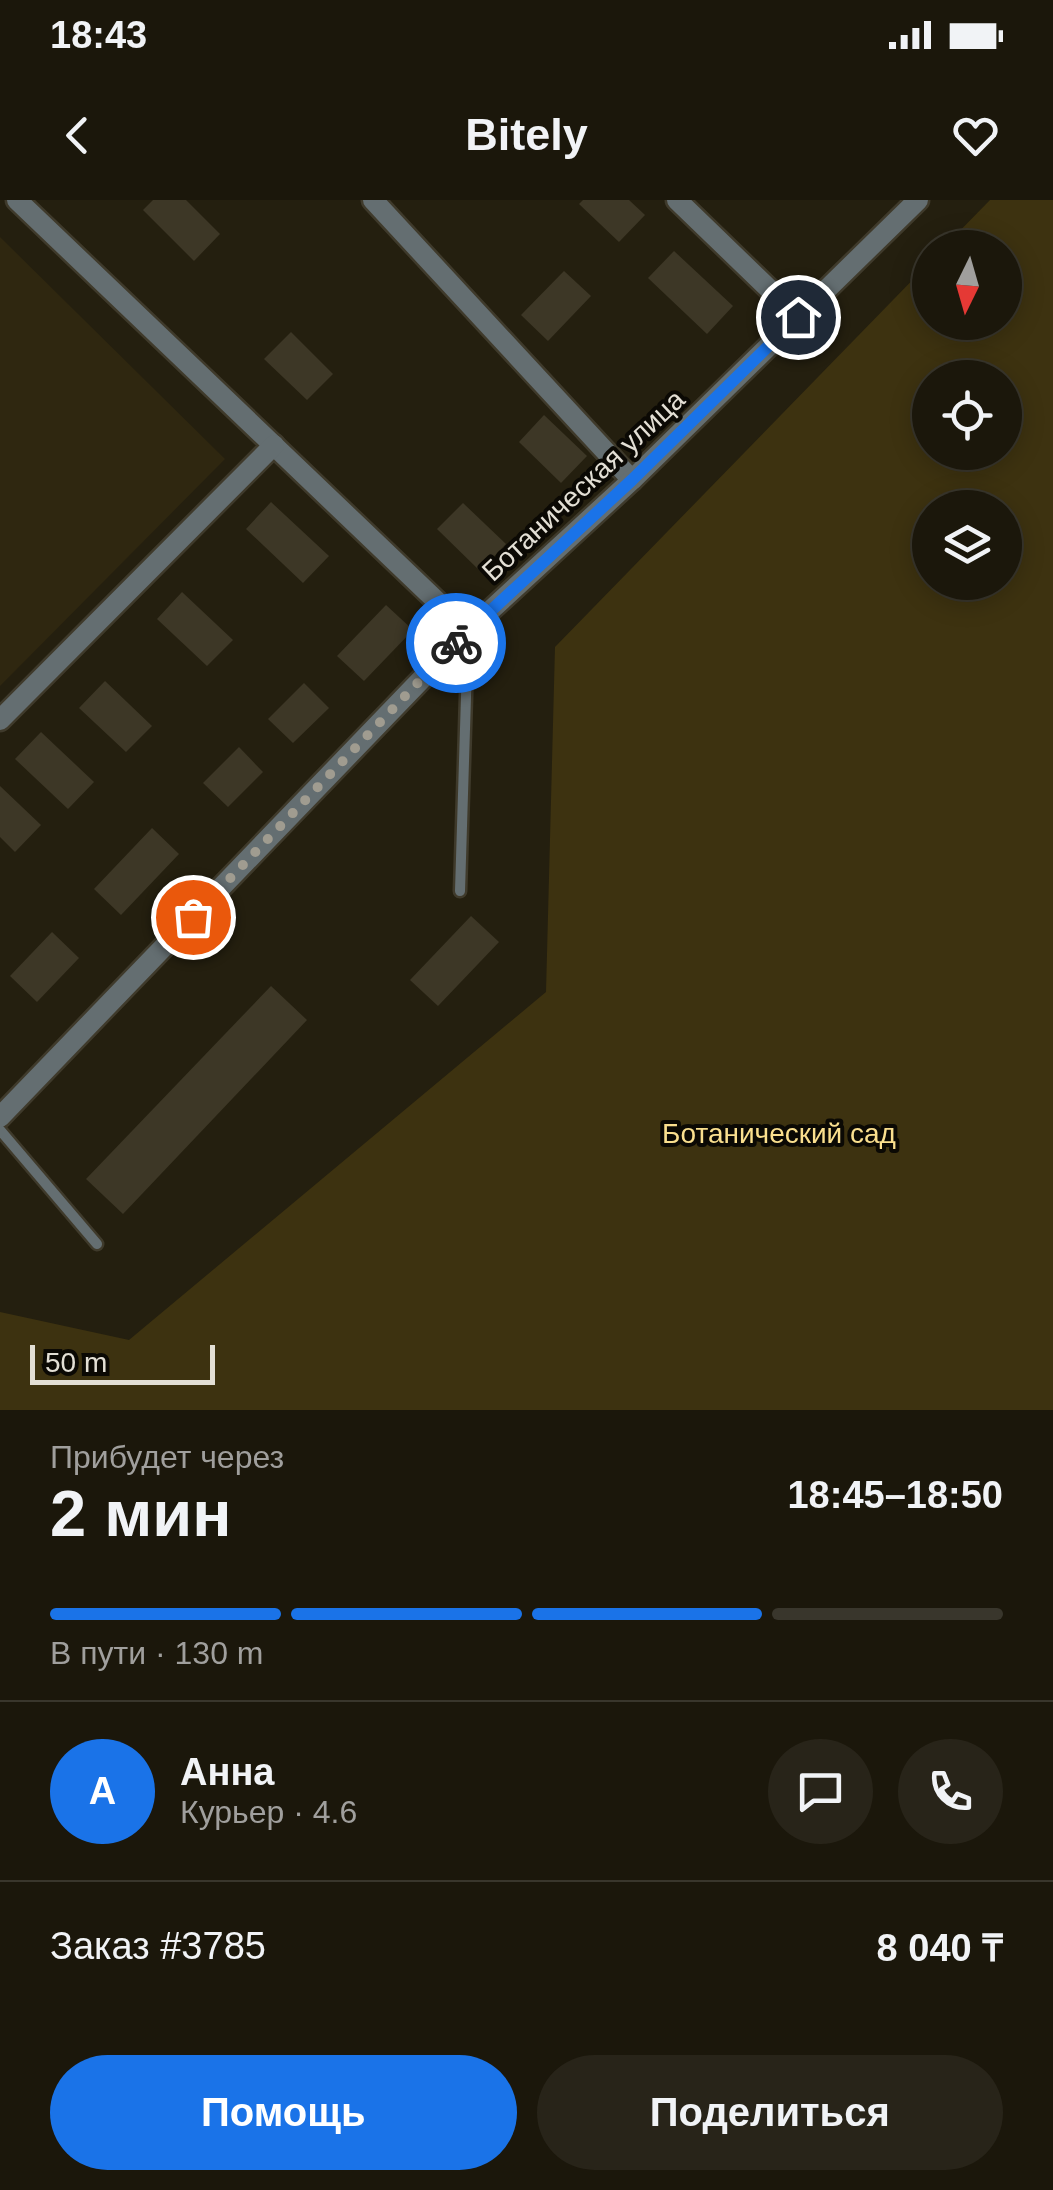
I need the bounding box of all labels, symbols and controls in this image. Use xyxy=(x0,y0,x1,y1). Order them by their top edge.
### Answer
text: 18:43 xyxy=(50,14,147,56)
icon: back xyxy=(50,108,105,163)
icon: heart xyxy=(948,108,1003,163)
text: Bitely xyxy=(465,109,588,160)
north arrow xyxy=(912,230,1022,340)
map controls xyxy=(912,230,1022,600)
pin xyxy=(756,275,841,360)
icon: home xyxy=(771,290,826,345)
button: locate xyxy=(912,360,1022,470)
street label: Ботаническая улица xyxy=(476,383,691,587)
button: layers xyxy=(912,490,1022,600)
courier xyxy=(406,593,506,693)
icon: bike xyxy=(429,616,484,671)
pin xyxy=(151,875,236,960)
icon: bag xyxy=(166,890,221,945)
park label: Ботанический сад xyxy=(662,1118,896,1149)
scale bar xyxy=(30,1340,215,1384)
text: 50 m xyxy=(45,1347,107,1378)
text: Прибудет через xyxy=(50,1439,284,1475)
text: 18:45–18:50 xyxy=(787,1474,1003,1516)
text: 2 мин xyxy=(50,1477,232,1550)
text: В пути · 130 m xyxy=(50,1635,263,1671)
button: chat xyxy=(768,1739,873,1844)
button: phone xyxy=(898,1739,1003,1844)
text: Анна xyxy=(180,1751,274,1793)
text: А xyxy=(89,1770,116,1812)
text: Курьер · 4.6 xyxy=(180,1794,357,1830)
text: Заказ #3785 xyxy=(50,1925,266,1967)
text: 8 040 ₸ xyxy=(877,1927,1003,1969)
button: Помощь xyxy=(50,2055,517,2170)
button: Поделиться xyxy=(537,2055,1003,2170)

